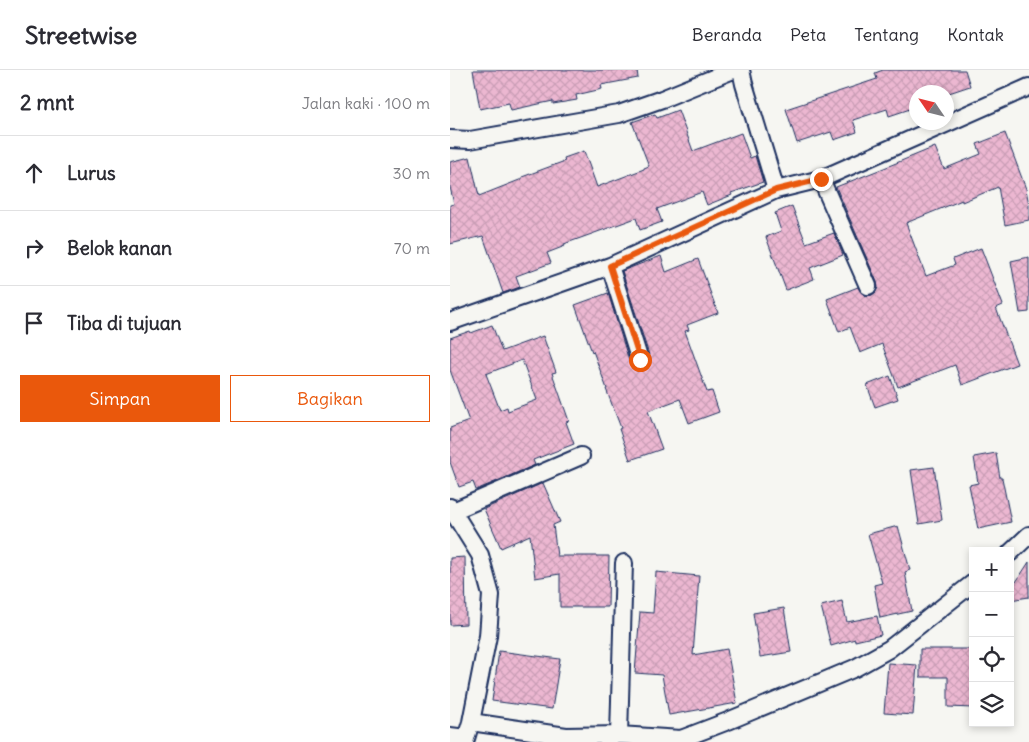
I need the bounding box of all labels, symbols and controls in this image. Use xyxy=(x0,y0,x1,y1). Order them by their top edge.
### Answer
text: Streetwise xyxy=(25,20,137,50)
text: Beranda xyxy=(692,23,762,46)
text: Peta xyxy=(790,23,826,46)
text: Tentang xyxy=(854,23,919,46)
text: Kontak xyxy=(947,23,1004,46)
north arrow xyxy=(909,85,954,130)
text: 2 mnt xyxy=(20,89,74,116)
text: Jalan kaki · 100 m xyxy=(302,93,430,113)
icon: ahead xyxy=(20,159,48,187)
text: Lurus xyxy=(67,161,116,185)
text: 30 m xyxy=(393,163,430,183)
route end xyxy=(810,168,833,191)
icon: right xyxy=(20,234,48,262)
text: Belok kanan xyxy=(67,236,172,260)
text: 70 m xyxy=(394,238,430,258)
icon: arrive xyxy=(20,309,48,337)
text: Tiba di tujuan xyxy=(67,311,182,335)
route start xyxy=(629,349,652,372)
button: Simpan xyxy=(20,375,220,422)
button: Bagikan xyxy=(230,375,430,422)
map controls xyxy=(969,547,1014,727)
button: + xyxy=(969,547,1014,592)
button: − xyxy=(969,592,1014,637)
button: locate xyxy=(969,637,1014,682)
button: layers xyxy=(969,682,1014,727)

